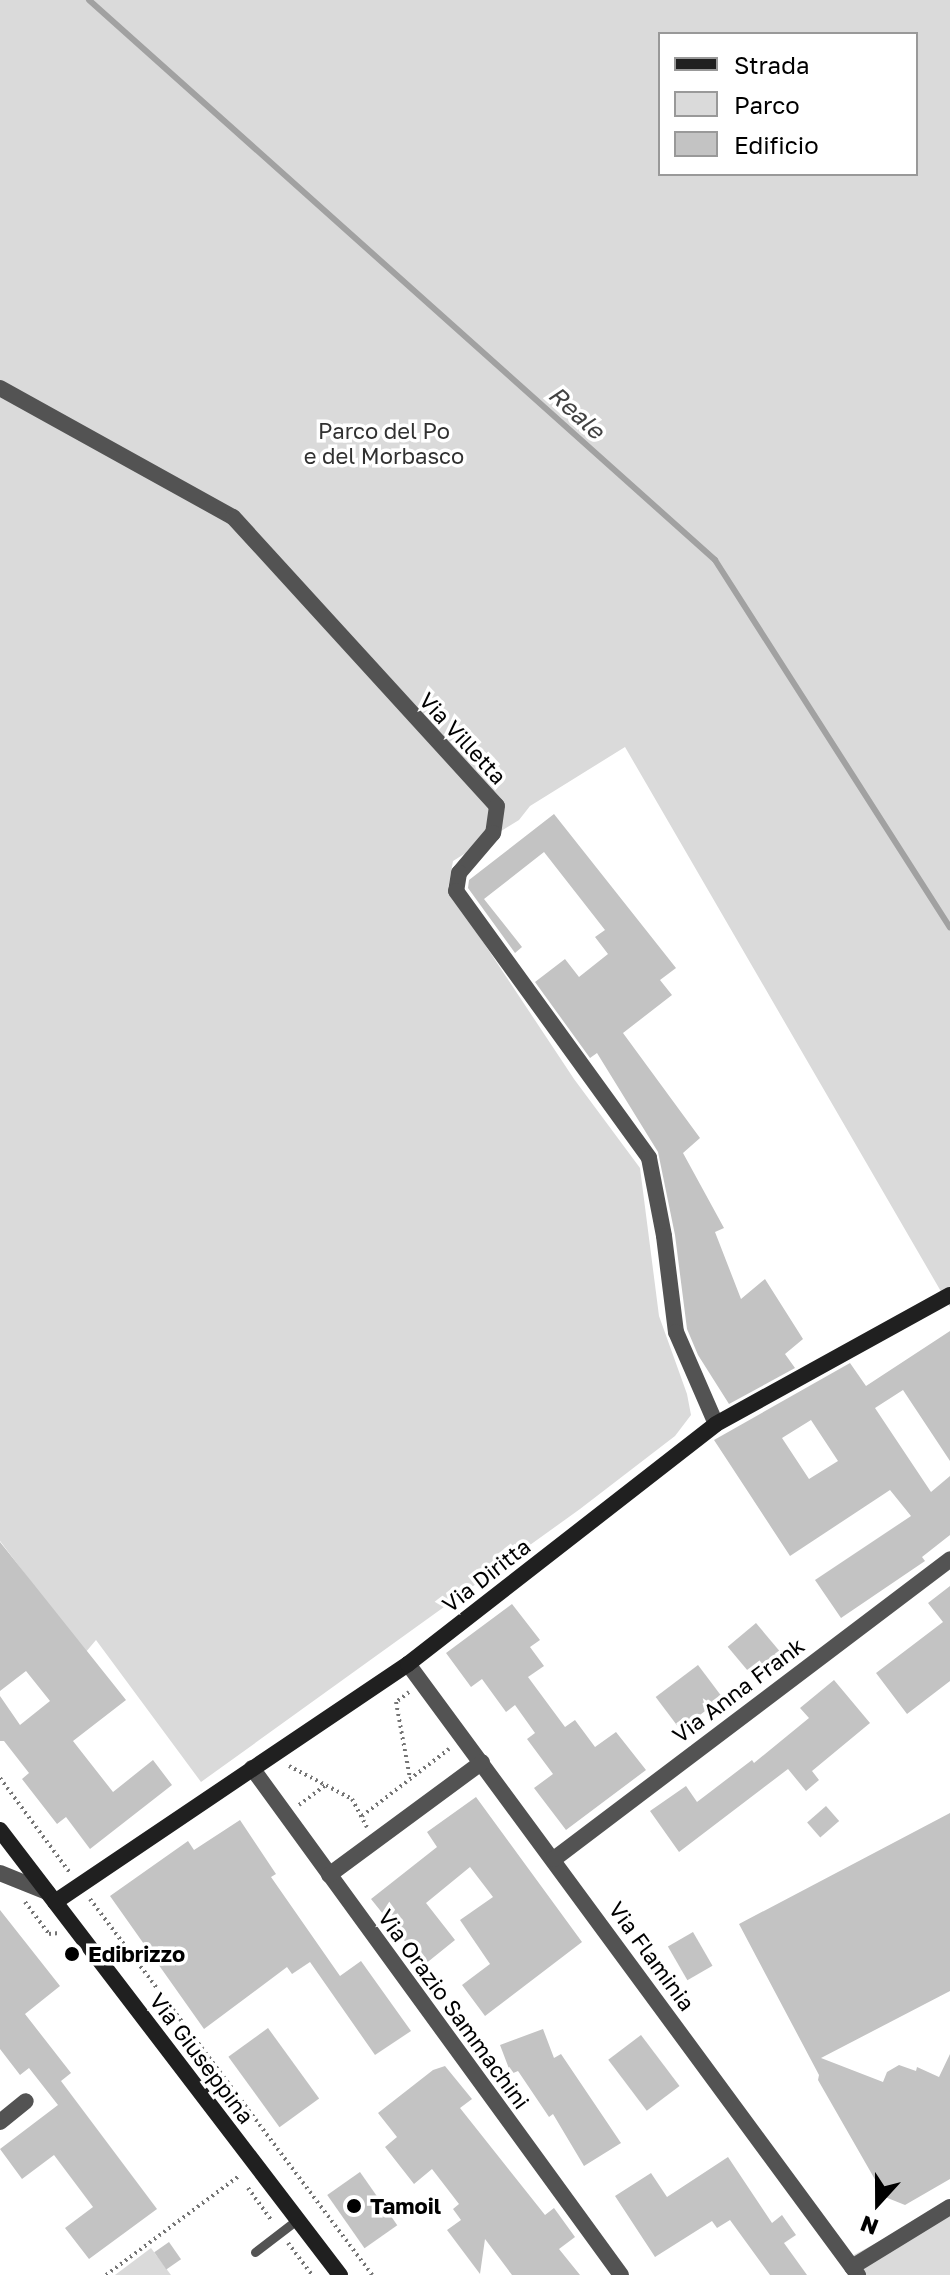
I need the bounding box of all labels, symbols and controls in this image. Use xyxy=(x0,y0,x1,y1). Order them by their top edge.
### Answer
legend xyxy=(658,32,918,176)
text: Strada xyxy=(734,50,809,79)
text: Parco xyxy=(734,90,800,119)
text: Edificio xyxy=(734,130,819,159)
water label: Reale xyxy=(543,380,611,444)
park label: Parco del Po e del Morbasco xyxy=(304,417,464,468)
street label: Via Villetta xyxy=(414,687,512,789)
street label: Via Diritta xyxy=(437,1533,535,1617)
street label: Via Anna Frank xyxy=(667,1632,809,1748)
street label: Via Flaminia xyxy=(604,1896,700,2016)
street label: Via Orazio Sammachini xyxy=(373,1904,535,2114)
place label: Edibrizzo xyxy=(88,1941,185,1967)
marker: Edibrizzo xyxy=(63,1945,81,1963)
street label: Via Giuseppina xyxy=(144,1988,260,2128)
north arrow xyxy=(838,2163,918,2243)
place label: Tamoil xyxy=(370,2193,441,2219)
marker: Tamoil xyxy=(345,2197,363,2215)
text: N xyxy=(857,2210,882,2241)

